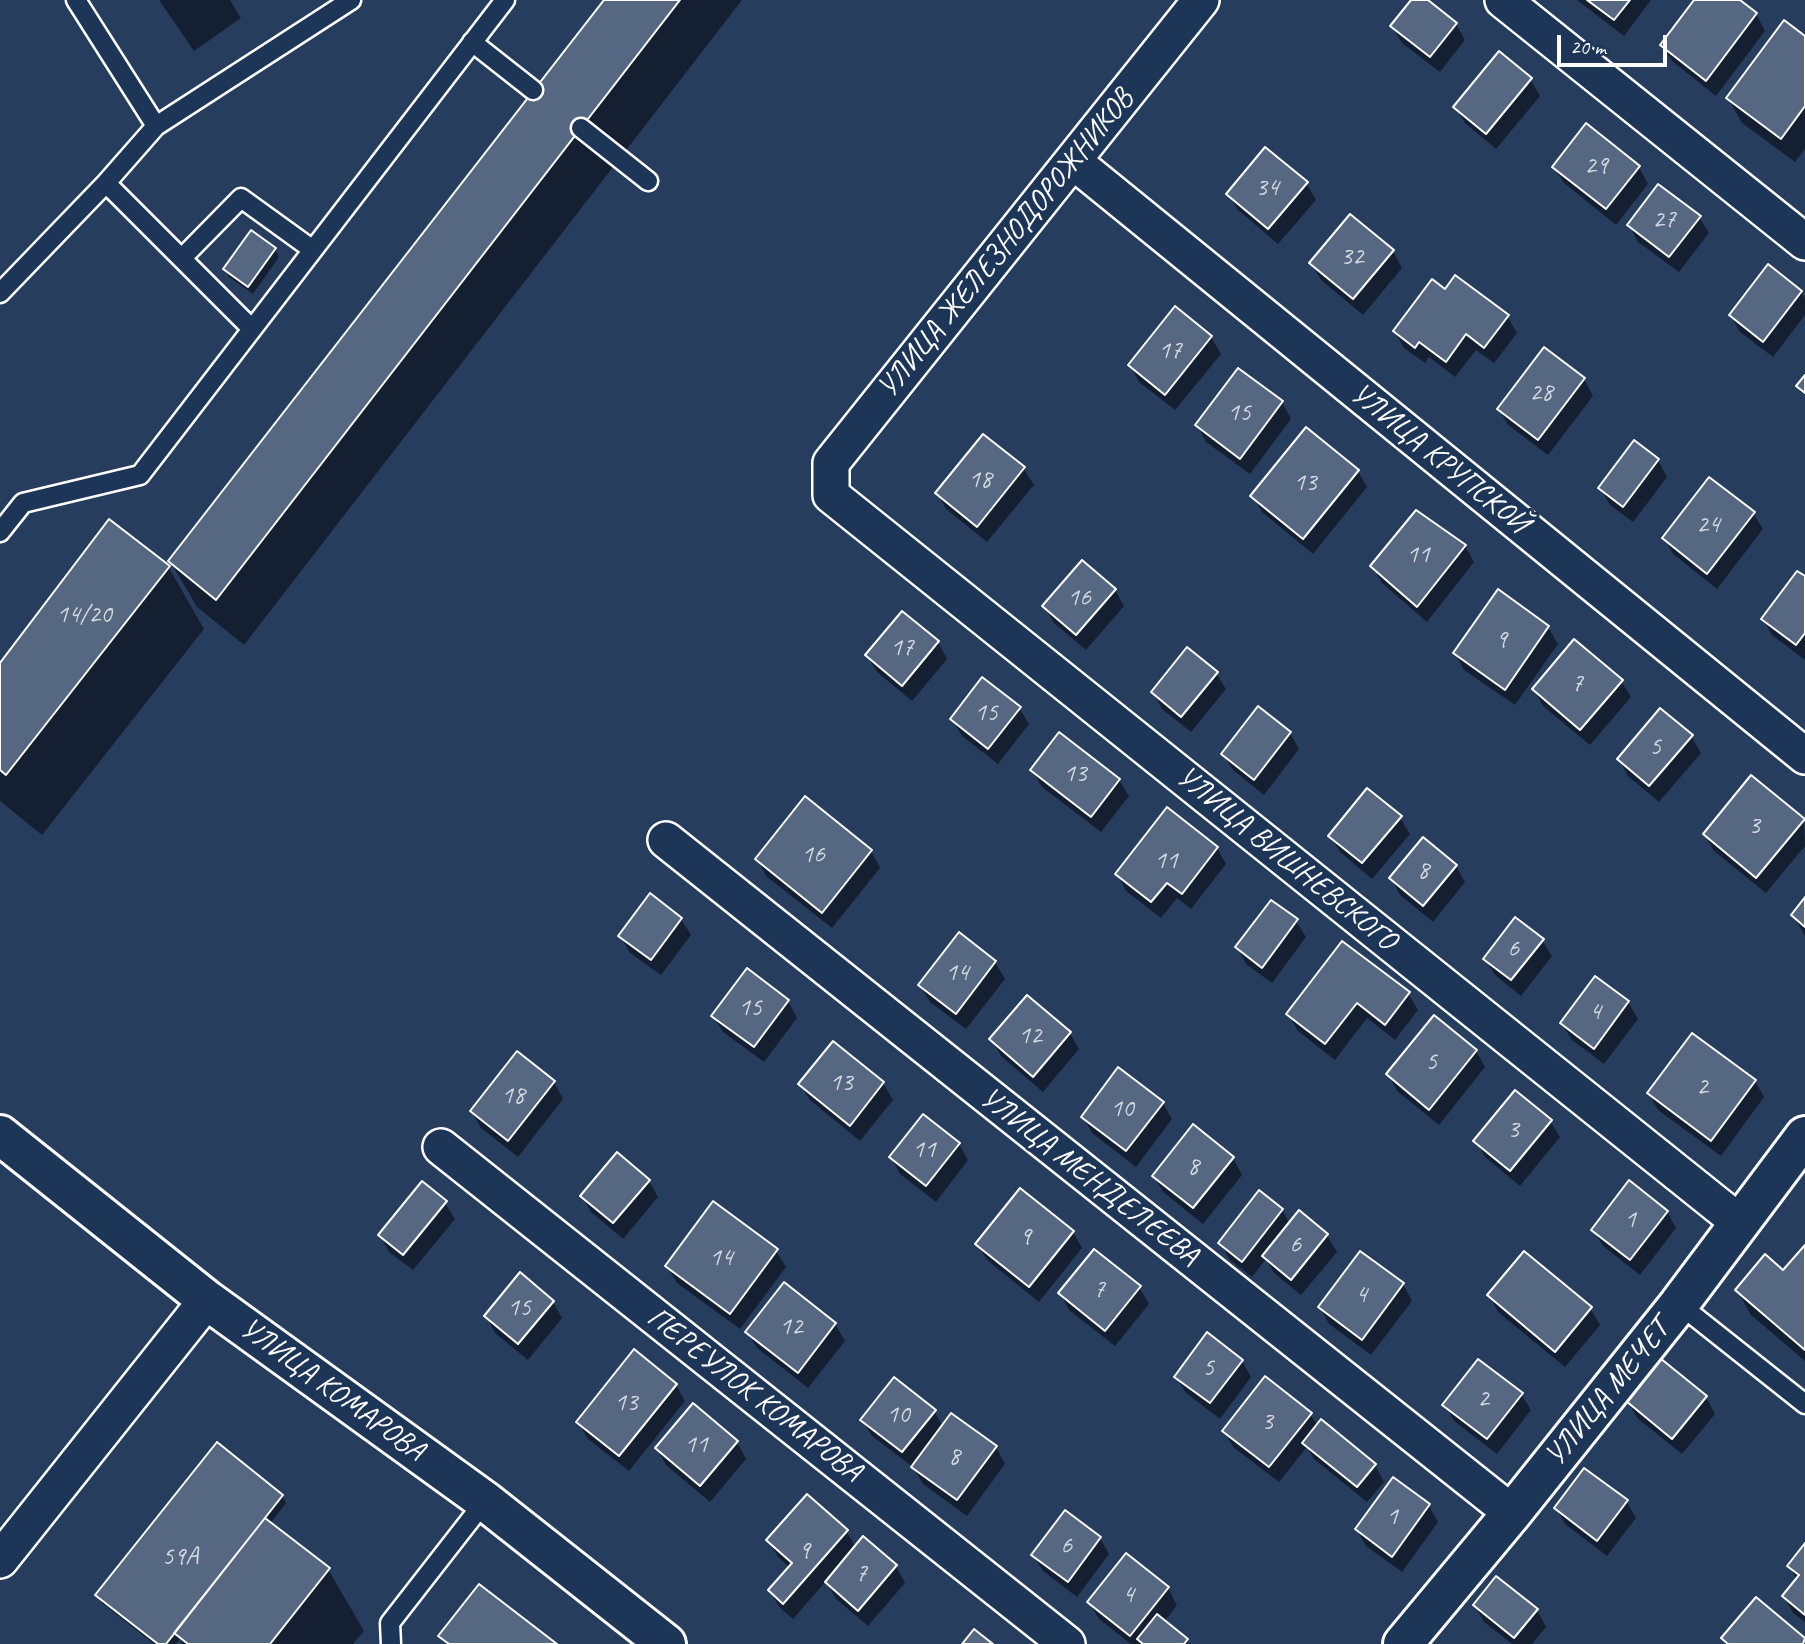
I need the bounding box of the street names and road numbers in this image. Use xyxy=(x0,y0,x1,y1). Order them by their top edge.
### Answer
street label: УЛИЦА ЖЕЛЕЗНОДОРОЖНИКОВ xyxy=(870,83,1142,405)
street label: УЛИЦА КРУПСКОЙ xyxy=(1343,376,1535,542)
street label: УЛИЦА ВИШНЕВСКОГО xyxy=(1169,759,1403,959)
street label: УЛИЦА МЕНДЕЛЕЕВА xyxy=(972,1080,1206,1274)
street label: ПЕРЕУЛОК КОМАРОВА xyxy=(639,1300,869,1490)
street label: УЛИЦА КОМАРОВА xyxy=(233,1311,431,1469)
street label: УЛИЦА МЕЧЕТ xyxy=(1538,1312,1678,1474)

